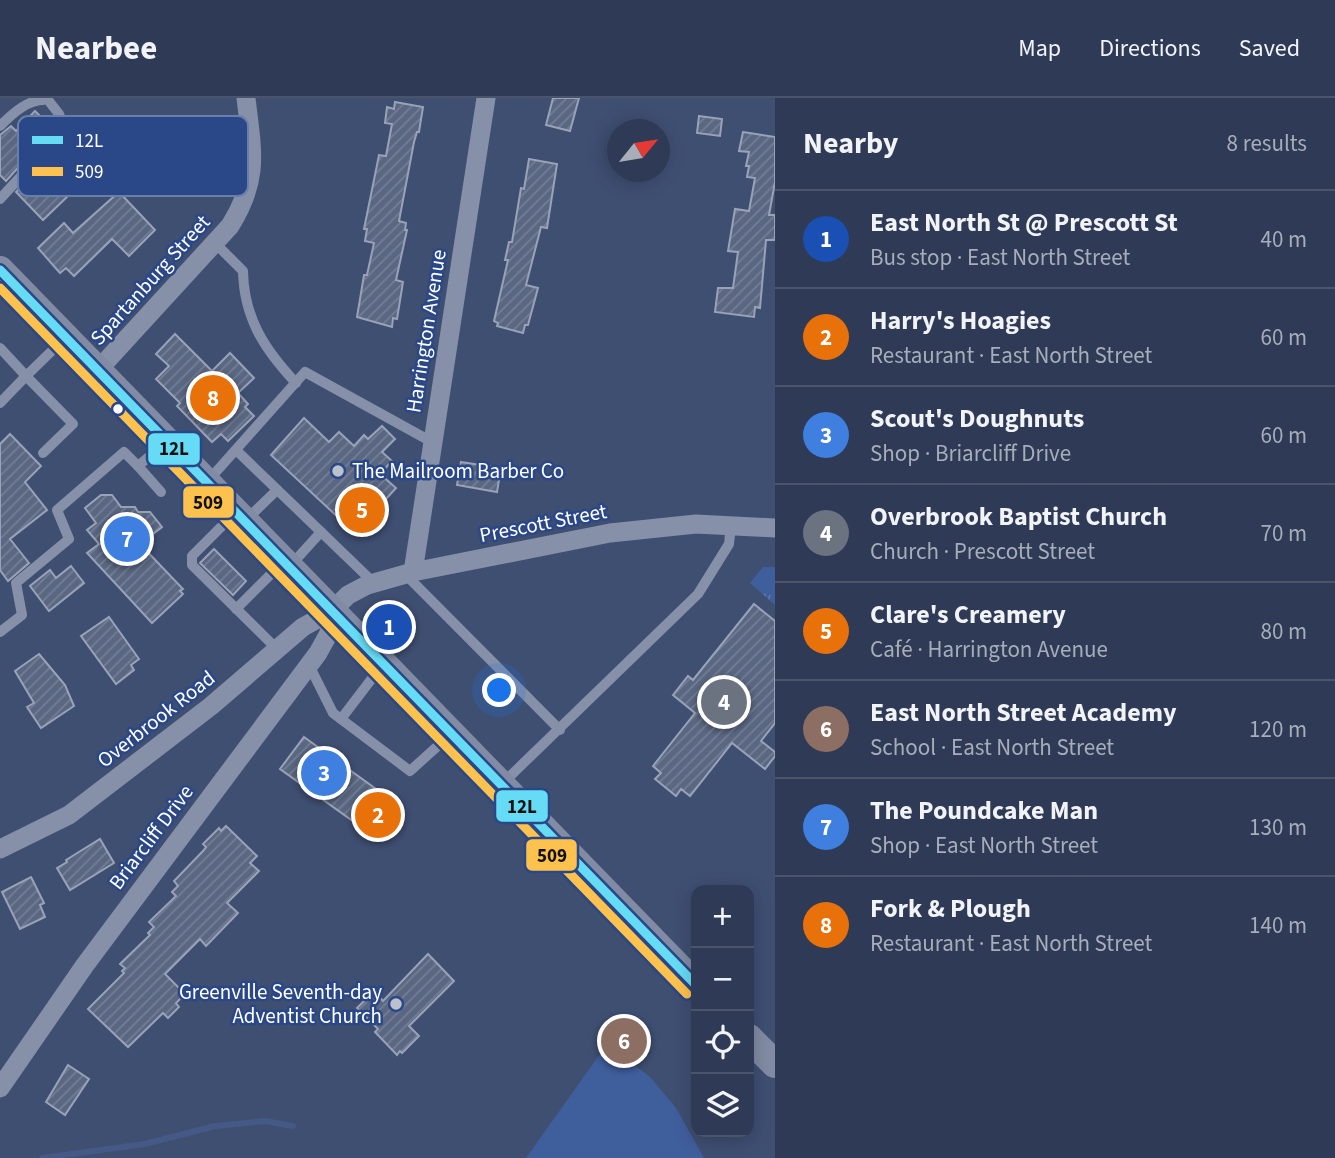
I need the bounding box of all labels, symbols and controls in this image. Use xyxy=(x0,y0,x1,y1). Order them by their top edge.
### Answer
text: Nearbee xyxy=(35,25,157,72)
text: Map xyxy=(1018,31,1061,66)
text: Directions xyxy=(1099,31,1201,66)
text: Saved xyxy=(1239,31,1300,66)
legend xyxy=(18,116,248,196)
north arrow xyxy=(607,119,670,182)
text: Nearby xyxy=(803,122,898,165)
text: 8 results xyxy=(1227,127,1307,160)
text: 12L xyxy=(75,128,103,155)
text: 509 xyxy=(75,159,103,186)
text: East North St @ Prescott St xyxy=(870,204,1178,241)
street label: Spartanburg Street xyxy=(83,208,217,352)
text: 1 xyxy=(820,223,832,256)
text: 40 m xyxy=(1260,223,1307,256)
text: Bus stop · East North Street xyxy=(870,241,1130,274)
street label: Harrington Avenue xyxy=(398,247,454,415)
text: Harry's Hoagies xyxy=(870,302,1051,339)
text: 2 xyxy=(820,321,832,354)
text: 60 m xyxy=(1260,321,1307,354)
text: Restaurant · East North Street xyxy=(870,339,1152,372)
pin: 8 xyxy=(190,372,236,424)
text: Scout's Doughnuts xyxy=(870,400,1084,437)
unlabelled marker xyxy=(111,402,125,416)
text: 3 xyxy=(820,419,832,452)
text: 60 m xyxy=(1260,419,1307,452)
line badge: 12L xyxy=(147,432,201,466)
text: 12L xyxy=(159,436,189,463)
text: Shop · Briarcliff Drive xyxy=(870,437,1071,470)
place label: The Mailroom Barber Co xyxy=(352,456,564,486)
marker: The Mailroom Barber Co xyxy=(330,463,346,479)
pin: 5 xyxy=(339,484,385,536)
line badge: 509 xyxy=(182,485,235,519)
text: 509 xyxy=(193,490,223,517)
street label: Prescott Street xyxy=(477,496,609,550)
text: Overbrook Baptist Church xyxy=(870,498,1167,535)
pin: 7 xyxy=(104,513,150,565)
text: 4 xyxy=(820,517,832,550)
text: 70 m xyxy=(1260,517,1307,550)
text: Church · Prescott Street xyxy=(870,535,1095,568)
text: Clare's Creamery xyxy=(870,596,1066,633)
pin: 1 xyxy=(366,601,412,653)
text: 5 xyxy=(820,615,832,648)
text: 80 m xyxy=(1260,615,1307,648)
text: Café · Harrington Avenue xyxy=(870,633,1108,666)
street label: Overbrook Road xyxy=(91,663,221,775)
your location xyxy=(482,673,516,707)
pin: 4 xyxy=(701,676,747,728)
text: East North Street Academy xyxy=(870,694,1176,731)
text: 6 xyxy=(820,713,832,746)
text: 120 m xyxy=(1249,713,1307,746)
text: School · East North Street xyxy=(870,731,1114,764)
pin: 3 xyxy=(301,747,347,799)
street label: Briarcliff Drive xyxy=(102,778,200,896)
pin: 2 xyxy=(355,789,401,841)
line badge: 12L xyxy=(495,789,549,823)
text: The Poundcake Man xyxy=(870,792,1098,829)
text: 12L xyxy=(507,794,537,821)
text: 7 xyxy=(820,811,832,844)
text: 130 m xyxy=(1249,811,1307,844)
text: Shop · East North Street xyxy=(870,829,1098,862)
line badge: 509 xyxy=(525,838,578,872)
text: 509 xyxy=(537,843,567,870)
map controls xyxy=(691,885,754,1137)
button: + xyxy=(691,885,754,948)
text: Fork & Plough xyxy=(870,890,1031,927)
text: 8 xyxy=(820,909,832,942)
text: 140 m xyxy=(1249,909,1307,942)
text: Restaurant · East North Street xyxy=(870,927,1152,960)
button: − xyxy=(691,948,754,1011)
place label: Greenville Seventh-day Adventist Church xyxy=(179,977,382,1031)
marker: Greenville Seventh-day Adventist Church xyxy=(388,996,404,1012)
button: locate xyxy=(691,1011,754,1074)
pin: 6 xyxy=(601,1015,647,1067)
button: layers xyxy=(691,1074,754,1137)

